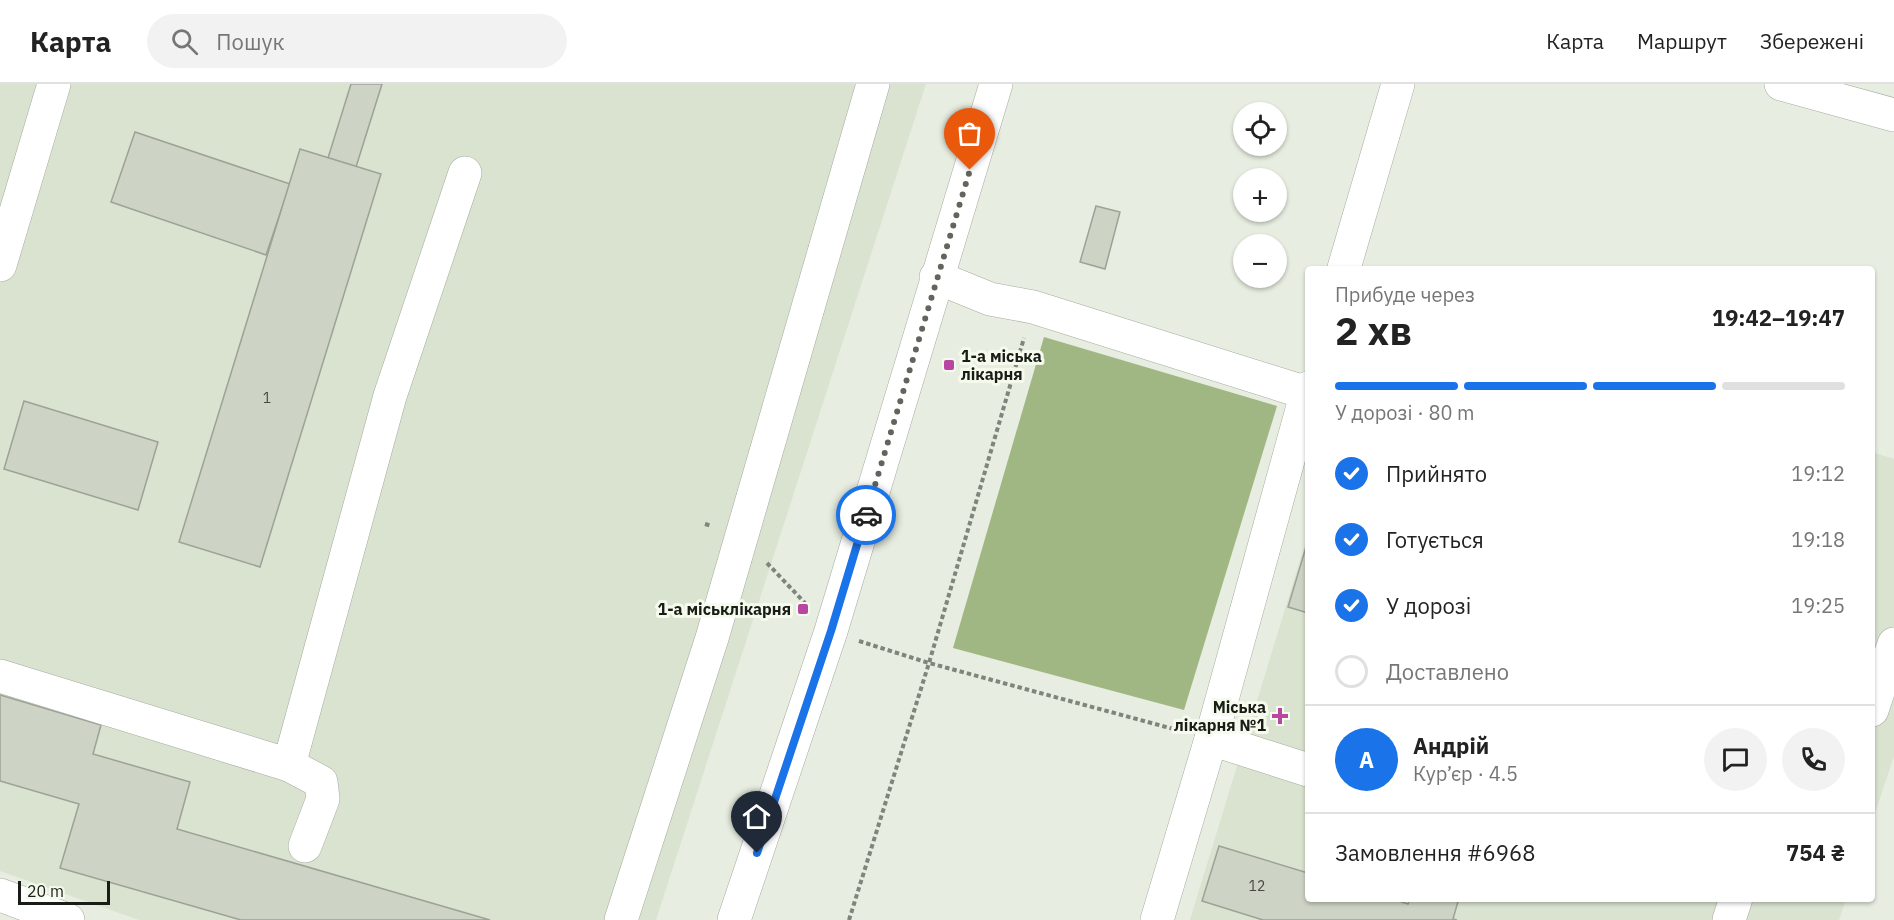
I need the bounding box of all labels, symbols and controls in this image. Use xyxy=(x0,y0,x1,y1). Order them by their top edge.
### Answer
search box xyxy=(147,14,567,68)
text: Карта xyxy=(30,23,111,60)
icon: search xyxy=(168,25,201,58)
text: Пошук xyxy=(216,27,285,56)
text: Карта xyxy=(1546,27,1604,55)
text: Маршрут xyxy=(1637,27,1727,55)
text: Збережені xyxy=(1760,27,1864,55)
map controls xyxy=(1233,102,1287,288)
button: locate xyxy=(1233,102,1287,156)
pin xyxy=(944,108,995,170)
icon: bag xyxy=(953,117,986,150)
button: + xyxy=(1233,168,1287,222)
button: − xyxy=(1233,234,1287,288)
text: Прибуде через xyxy=(1335,281,1475,308)
text: 19:42–19:47 xyxy=(1712,303,1845,332)
text: 2 хв xyxy=(1335,305,1412,356)
place label: 1-а міська лікарня xyxy=(961,346,1042,384)
marker: 1-а міська лікарня xyxy=(942,358,956,372)
house number: 1 xyxy=(263,389,271,407)
text: У дорозі · 80 m xyxy=(1335,399,1475,426)
icon: check xyxy=(1335,457,1368,490)
text: Прийнято xyxy=(1386,459,1487,488)
text: 19:12 xyxy=(1791,460,1845,487)
courier xyxy=(836,485,896,545)
icon: car xyxy=(850,499,883,532)
icon: check xyxy=(1335,523,1368,556)
text: Готується xyxy=(1386,525,1484,554)
text: 19:18 xyxy=(1791,526,1845,553)
icon: check xyxy=(1335,589,1368,622)
text: У дорозі xyxy=(1386,591,1471,620)
text: 19:25 xyxy=(1791,592,1845,619)
place label: 1-а міськлікарня xyxy=(658,599,791,619)
marker: 1-а міськлікарня xyxy=(796,602,810,616)
text: Доставлено xyxy=(1386,657,1509,686)
place label: Міська лікарня №1 xyxy=(1174,697,1266,735)
marker: Міська лікарня №1 xyxy=(1271,707,1289,725)
button: chat xyxy=(1704,728,1767,791)
button: phone xyxy=(1782,728,1845,791)
text: Андрій xyxy=(1413,731,1489,760)
text: А xyxy=(1359,745,1374,774)
text: Кур’єр · 4.5 xyxy=(1413,760,1518,787)
pin xyxy=(731,791,782,853)
icon: home xyxy=(740,800,773,833)
text: Замовлення #6968 xyxy=(1335,838,1535,867)
text: 754 ₴ xyxy=(1786,838,1845,867)
house number: 12 xyxy=(1249,877,1265,895)
scale bar xyxy=(18,878,110,906)
text: 20 m xyxy=(27,881,64,901)

